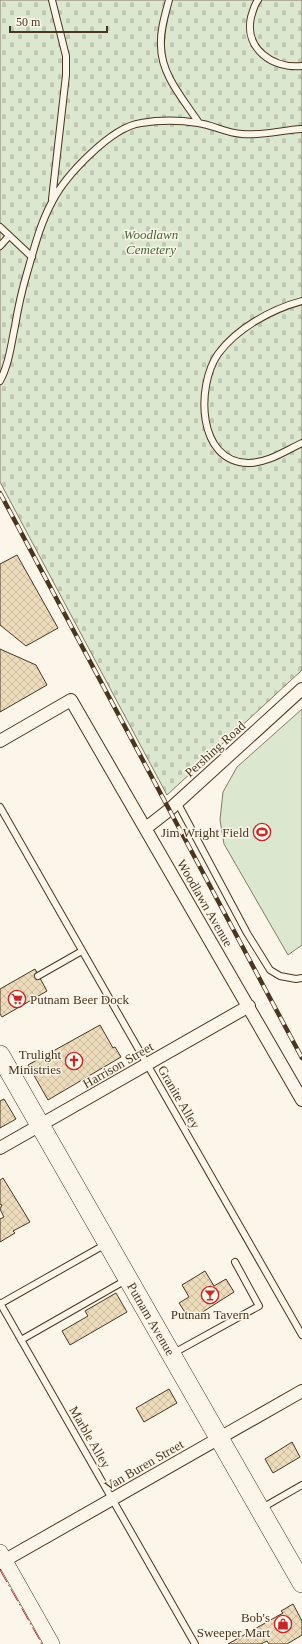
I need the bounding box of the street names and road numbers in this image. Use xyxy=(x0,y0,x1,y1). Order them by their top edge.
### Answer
street label: Pershing Road xyxy=(182,718,249,780)
street label: Woodlawn Avenue xyxy=(174,857,236,949)
street label: Harrison Street xyxy=(80,1039,156,1091)
street label: Granite Alley xyxy=(155,1063,203,1132)
street label: Putnam Avenue xyxy=(124,1280,178,1358)
street label: Marble Alley xyxy=(66,1403,114,1471)
street label: Van Buren Street xyxy=(102,1436,187,1494)

